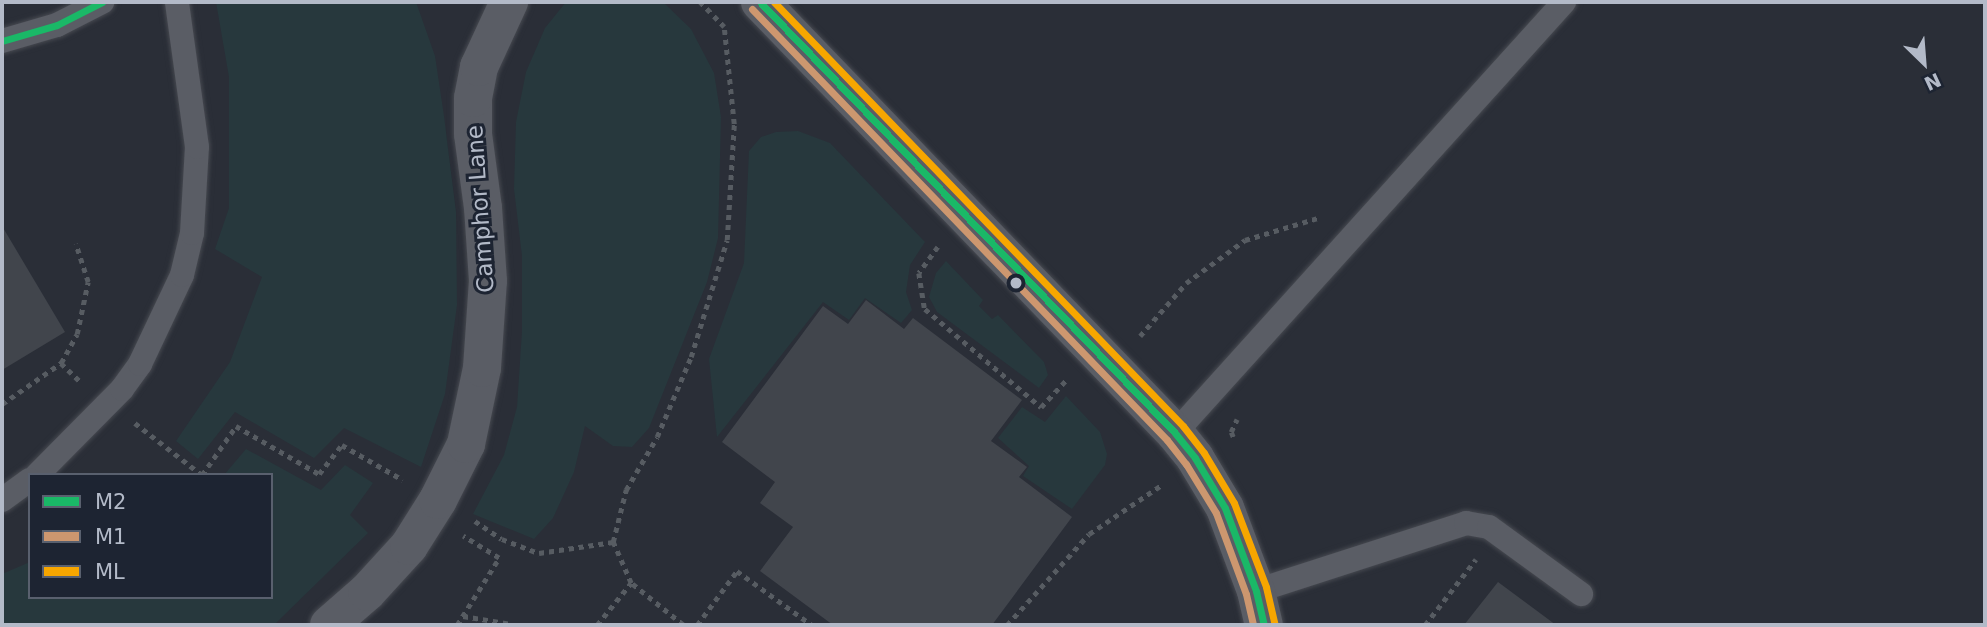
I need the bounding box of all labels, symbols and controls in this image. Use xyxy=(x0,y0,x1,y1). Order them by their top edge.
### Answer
north arrow xyxy=(1889,28,1959,98)
text: N xyxy=(1921,69,1945,95)
street label: Camphor Lane xyxy=(460,124,500,294)
unlabelled marker xyxy=(1009,276,1023,290)
legend xyxy=(28,473,273,599)
text: M2 xyxy=(95,490,126,514)
text: M1 xyxy=(95,525,126,549)
text: ML xyxy=(95,560,125,584)

